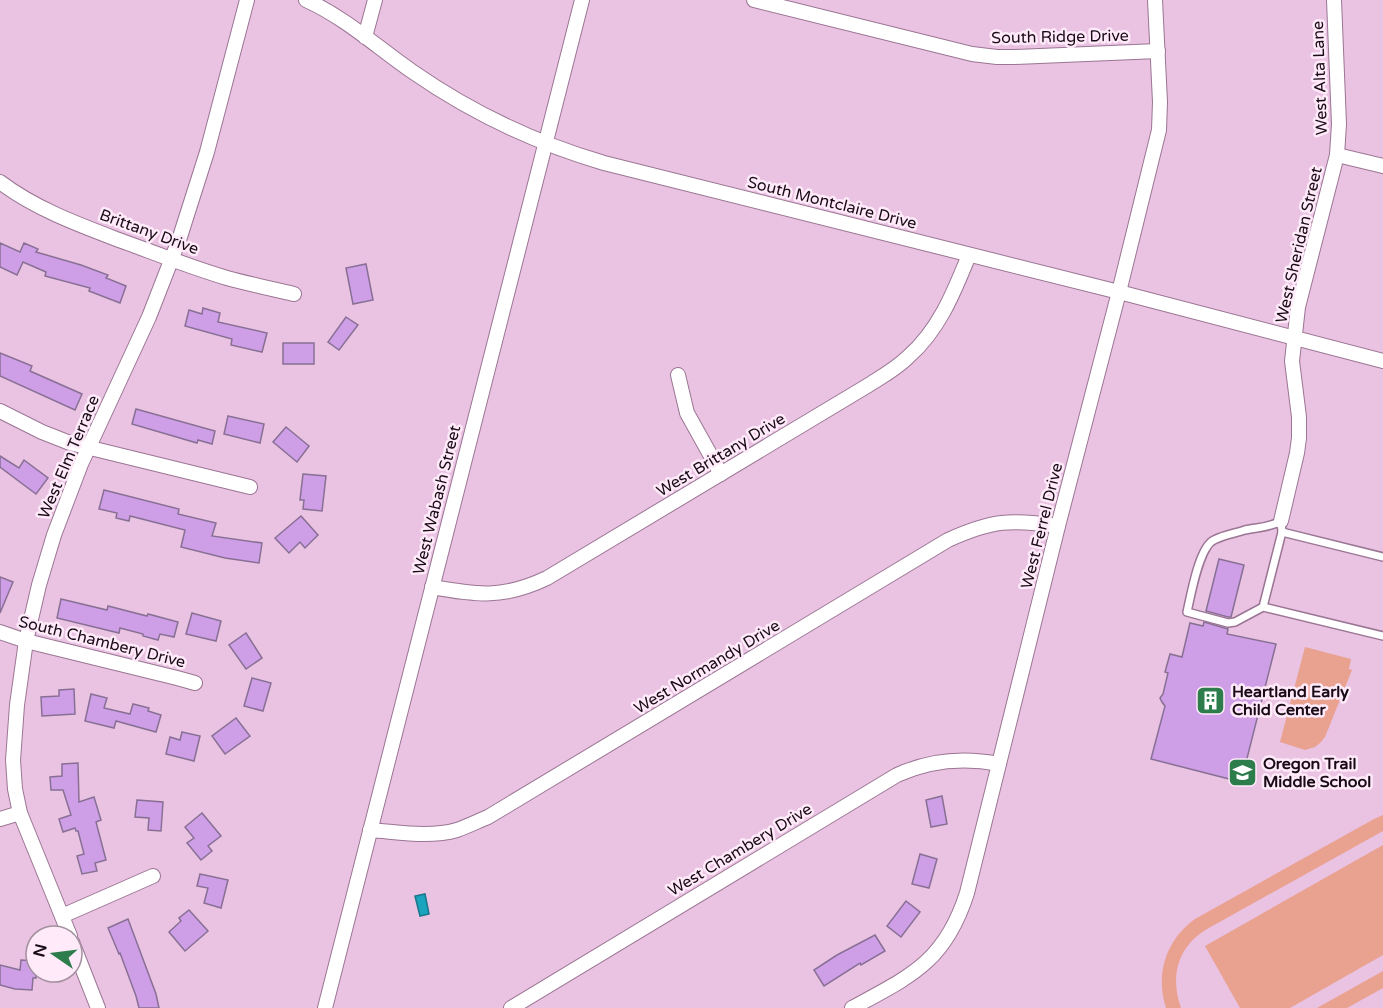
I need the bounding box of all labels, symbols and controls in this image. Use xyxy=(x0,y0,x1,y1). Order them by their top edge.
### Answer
street label: West Alta Lane xyxy=(1308,20,1332,136)
street label: South Ridge Drive xyxy=(991,26,1129,48)
street label: West Sheridan Street xyxy=(1271,165,1327,325)
street label: South Montclaire Drive xyxy=(745,172,919,234)
street label: Brittany Drive xyxy=(97,205,201,259)
street label: West Elm Terrace xyxy=(34,392,104,522)
street label: West Brittany Drive xyxy=(653,409,789,501)
street label: West Wabash Street xyxy=(409,423,465,577)
street label: West Ferrel Drive xyxy=(1017,461,1067,591)
street label: South Chambery Drive xyxy=(16,612,188,672)
street label: West Normandy Drive xyxy=(630,616,784,718)
place label: Heartland Early Child Center xyxy=(1232,682,1349,720)
building icon: Heartland Early Child Center xyxy=(1195,685,1227,717)
place label: Oregon Trail Middle School xyxy=(1263,754,1371,792)
school or university icon: Oregon Trail Middle School xyxy=(1226,757,1258,789)
street label: West Chambery Drive xyxy=(664,799,816,901)
north arrow xyxy=(24,924,84,984)
text: N xyxy=(29,942,52,959)

